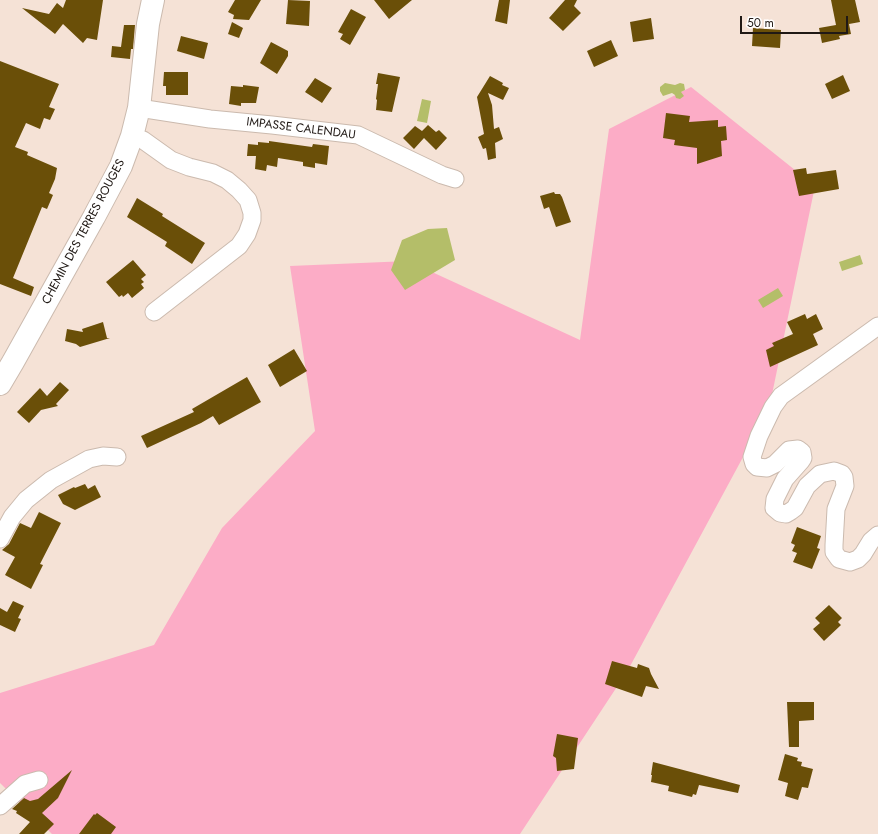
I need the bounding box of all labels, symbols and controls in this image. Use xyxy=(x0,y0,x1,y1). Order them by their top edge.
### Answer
scale bar xyxy=(742,8,850,34)
text: 50 m xyxy=(747,14,774,32)
street label: IMPASSE CALENDAU xyxy=(245,115,357,143)
street label: CHEMIN DES TERRES ROUGES xyxy=(40,157,128,307)

